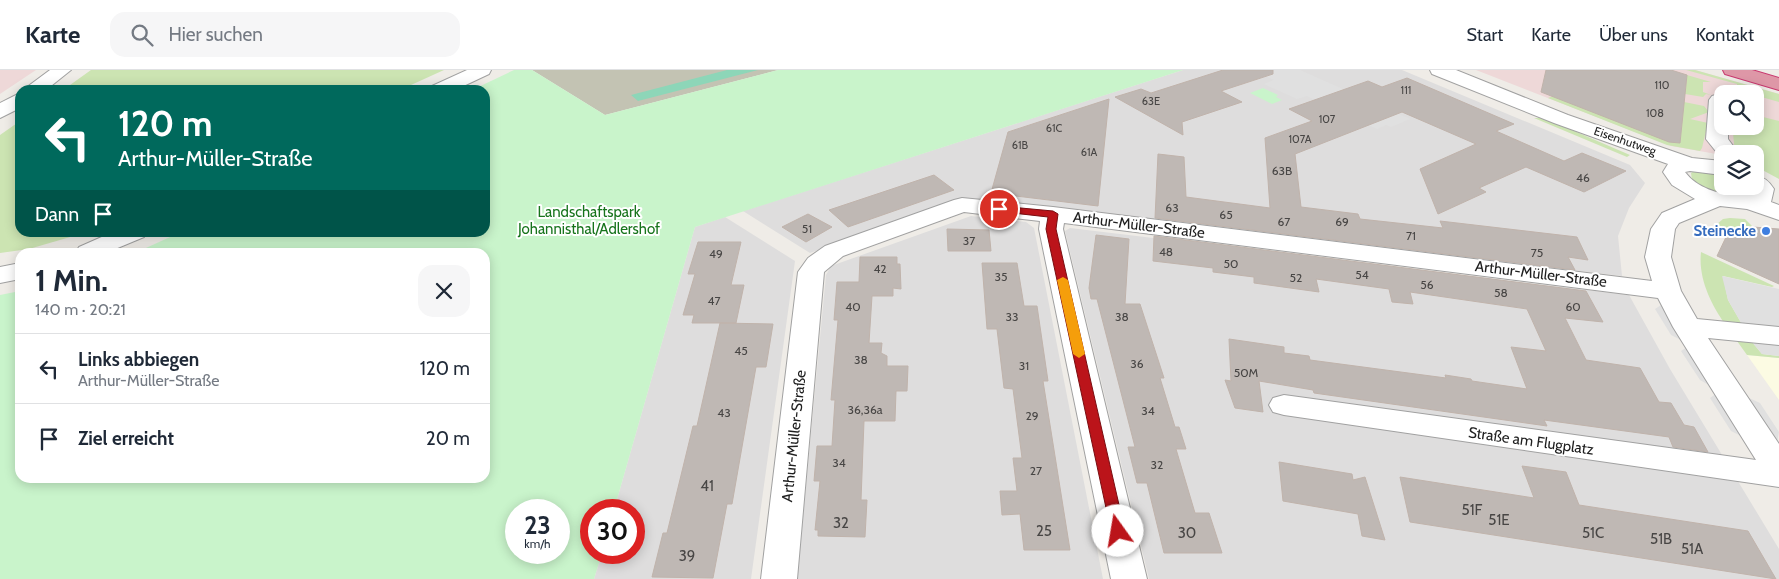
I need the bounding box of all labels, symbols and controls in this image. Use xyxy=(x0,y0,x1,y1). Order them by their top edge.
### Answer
search box xyxy=(110,12,460,57)
text: Karte xyxy=(25,20,80,49)
icon: search xyxy=(128,21,156,49)
text: Hier suchen xyxy=(168,23,263,46)
text: Start xyxy=(1467,24,1503,46)
text: Karte xyxy=(1531,24,1571,46)
text: Über uns xyxy=(1599,24,1668,46)
text: Kontakt xyxy=(1696,24,1754,46)
house number: 110 xyxy=(1655,78,1670,92)
house number: 111 xyxy=(1401,83,1411,97)
map controls xyxy=(1714,85,1764,195)
button: search xyxy=(1714,85,1764,135)
house number: 63E xyxy=(1142,94,1160,108)
text: 120 m xyxy=(118,102,212,145)
icon: left xyxy=(35,105,100,170)
house number: 108 xyxy=(1646,106,1664,120)
house number: 107 xyxy=(1319,112,1336,126)
house number: 61C xyxy=(1046,121,1062,135)
street label: Eisenhutweg xyxy=(1592,123,1659,159)
house number: 107A xyxy=(1289,132,1312,146)
house number: 61B xyxy=(1012,138,1029,152)
text: Arthur-Müller-Straße xyxy=(118,145,312,172)
house number: 61A xyxy=(1081,145,1097,159)
button: layers xyxy=(1714,145,1764,195)
house number: 63B xyxy=(1272,163,1292,178)
house number: 46 xyxy=(1576,170,1590,185)
pin xyxy=(978,188,1020,230)
icon: arrive xyxy=(985,195,1013,223)
icon: arrive xyxy=(89,200,117,228)
house number: 63 xyxy=(1165,200,1179,215)
text: Dann xyxy=(35,203,79,226)
park label: Landschaftspark Johannisthal/Adlershof xyxy=(517,203,660,238)
house number: 65 xyxy=(1219,207,1233,222)
street label: Arthur-Müller-Straße xyxy=(1072,208,1206,242)
house number: 67 xyxy=(1278,214,1290,229)
house number: 69 xyxy=(1335,214,1349,229)
house number: 51 xyxy=(802,221,812,236)
place label: Steinecke xyxy=(1693,222,1756,240)
marker: Steinecke xyxy=(1760,225,1772,237)
house number: 71 xyxy=(1406,228,1416,243)
house number: 37 xyxy=(963,233,975,248)
house number: 48 xyxy=(1159,244,1173,259)
house number: 75 xyxy=(1531,245,1543,260)
house number: 49 xyxy=(709,246,723,261)
house number: 50 xyxy=(1224,256,1238,271)
street label: Arthur-Müller-Straße xyxy=(1474,257,1608,291)
house number: 42 xyxy=(873,261,887,276)
text: 1 Min. xyxy=(35,262,108,299)
button: close xyxy=(418,265,470,317)
house number: 54 xyxy=(1355,267,1369,282)
house number: 35 xyxy=(995,269,1007,284)
house number: 52 xyxy=(1290,270,1302,285)
house number: 56 xyxy=(1420,277,1434,292)
house number: 58 xyxy=(1494,285,1508,300)
house number: 47 xyxy=(708,293,720,308)
house number: 40 xyxy=(845,299,861,314)
house number: 60 xyxy=(1565,299,1581,314)
text: 140 m · 20:21 xyxy=(35,300,126,319)
house number: 33 xyxy=(1006,309,1018,324)
house number: 38 xyxy=(1115,309,1129,324)
house number: 45 xyxy=(734,343,748,358)
text: Links abbiegen xyxy=(78,348,199,371)
house number: 38 xyxy=(854,352,868,367)
icon: left xyxy=(35,355,63,383)
house number: 36 xyxy=(1130,356,1144,371)
text: 120 m xyxy=(420,357,470,380)
house number: 31 xyxy=(1019,358,1029,373)
house number: 50M xyxy=(1234,365,1259,380)
street label: Arthur-Müller-Straße xyxy=(778,369,810,503)
text: Arthur-Müller-Straße xyxy=(78,371,219,390)
house number: 36,36a xyxy=(848,402,883,417)
house number: 34 xyxy=(1141,403,1155,418)
house number: 43 xyxy=(717,405,731,420)
house number: 29 xyxy=(1025,408,1039,423)
street label: Straße am Flugplatz xyxy=(1467,423,1595,459)
icon: arrive xyxy=(35,425,63,453)
text: Ziel erreicht xyxy=(78,427,174,450)
text: 20 m xyxy=(426,427,470,450)
house number: 34 xyxy=(832,455,846,470)
house number: 32 xyxy=(1151,457,1163,472)
house number: 27 xyxy=(1030,463,1042,478)
house number: 41 xyxy=(700,477,714,495)
speed limit sign: 30 xyxy=(580,499,645,564)
house number: 51F xyxy=(1462,501,1483,519)
position arrow xyxy=(1091,504,1143,556)
text: 23 xyxy=(524,510,551,540)
house number: 51E xyxy=(1488,511,1510,529)
house number: 32 xyxy=(833,514,849,532)
house number: 25 xyxy=(1036,522,1052,540)
house number: 30 xyxy=(1178,524,1196,542)
house number: 51C xyxy=(1582,524,1604,542)
house number: 51B xyxy=(1650,530,1672,548)
text: km/h xyxy=(524,536,551,551)
house number: 51A xyxy=(1681,540,1704,558)
house number: 39 xyxy=(679,547,695,565)

